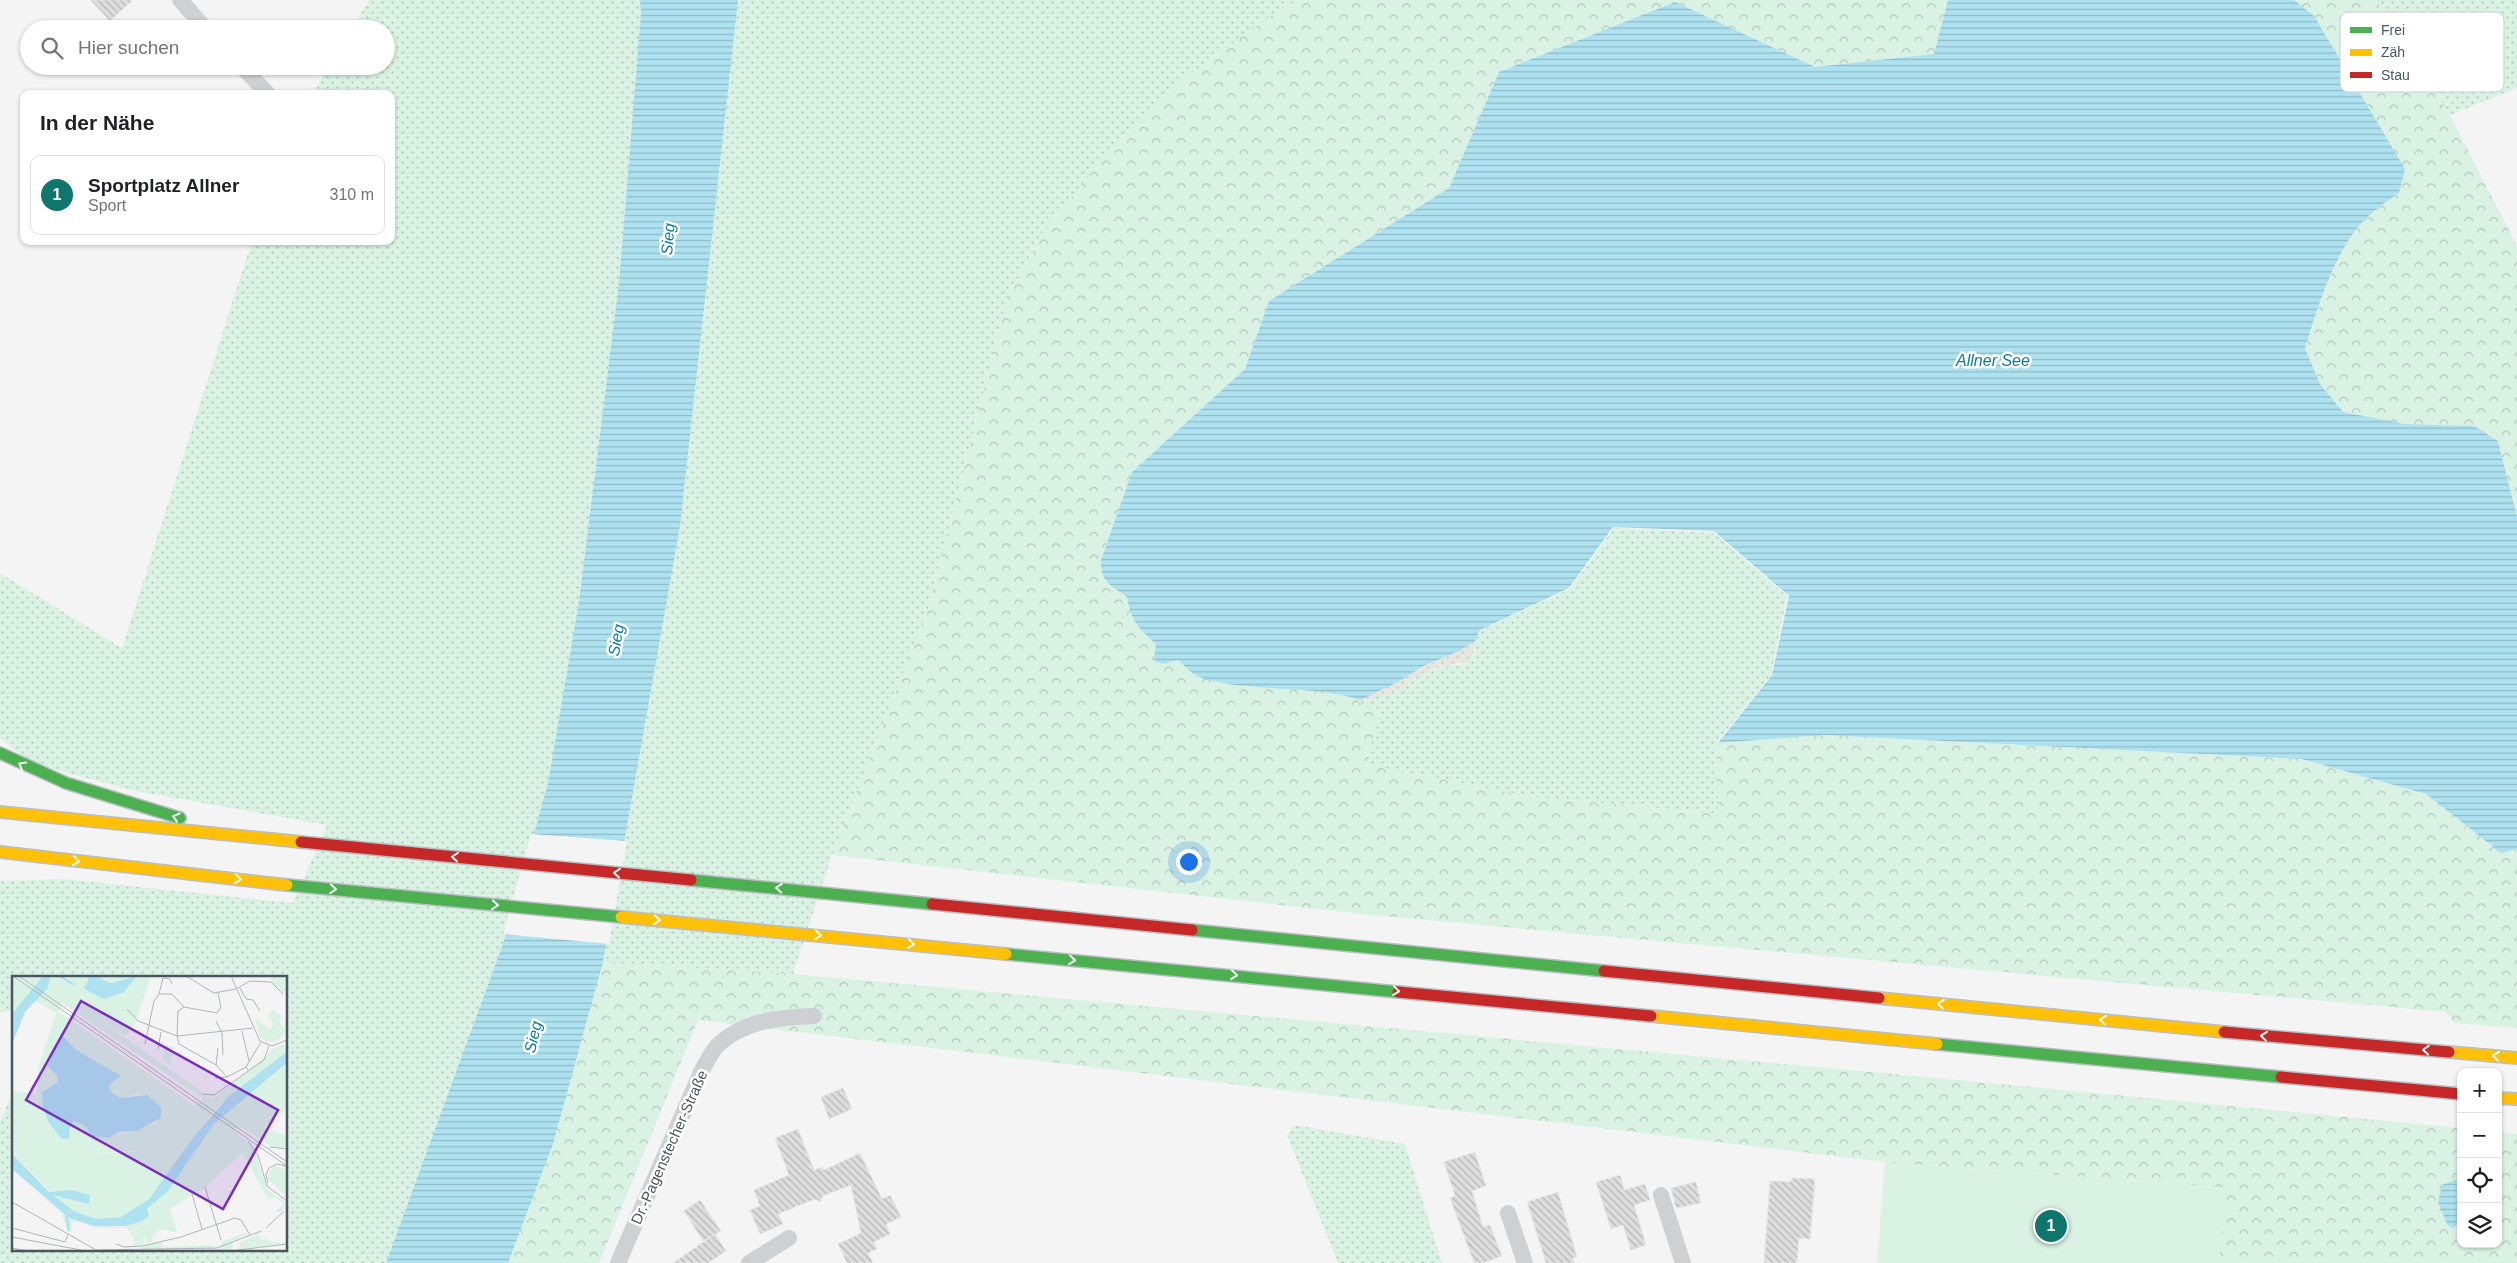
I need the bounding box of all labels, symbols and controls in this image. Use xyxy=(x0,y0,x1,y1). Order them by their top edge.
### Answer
legend xyxy=(2340,12,2504,92)
search box xyxy=(20,20,395,75)
text: Frei xyxy=(2381,22,2405,38)
icon: search xyxy=(38,34,66,62)
text: Hier suchen xyxy=(78,37,179,58)
text: Zäh xyxy=(2381,44,2405,60)
text: Stau xyxy=(2381,67,2410,83)
text: In der Nähe xyxy=(40,111,154,134)
text: Sportplatz Allner xyxy=(88,175,239,196)
text: 1 xyxy=(53,186,61,203)
text: 310 m xyxy=(330,186,374,203)
text: Sport xyxy=(88,197,126,214)
water label: Sieg xyxy=(658,222,678,256)
water label: Allner See xyxy=(1955,352,2030,369)
water label: Sieg xyxy=(605,623,627,657)
one-way arrow xyxy=(18,762,27,772)
one-way arrow xyxy=(172,813,180,823)
your location xyxy=(1176,849,1202,875)
one-way arrow xyxy=(451,852,459,863)
one-way arrow xyxy=(73,855,81,866)
one-way arrow xyxy=(613,868,621,879)
one-way arrow xyxy=(234,873,242,884)
one-way arrow xyxy=(774,883,782,894)
one-way arrow xyxy=(329,884,337,895)
one-way arrow xyxy=(491,899,499,910)
one-way arrow xyxy=(653,914,661,925)
one-way arrow xyxy=(815,929,823,940)
one-way arrow xyxy=(907,938,915,949)
one-way arrow xyxy=(1069,954,1077,965)
one-way arrow xyxy=(1230,970,1238,981)
inset map xyxy=(12,976,288,1250)
one-way arrow xyxy=(1392,985,1400,996)
one-way arrow xyxy=(1937,999,1945,1010)
one-way arrow xyxy=(2098,1015,2106,1026)
water label: Sieg xyxy=(521,1019,545,1055)
one-way arrow xyxy=(2260,1031,2268,1042)
one-way arrow xyxy=(2422,1044,2430,1055)
one-way arrow xyxy=(2492,1051,2500,1062)
street label: Dr.-Pagenstecher-Straße xyxy=(627,1067,711,1227)
map controls xyxy=(2457,1068,2502,1248)
button: + xyxy=(2457,1068,2502,1113)
button: − xyxy=(2457,1113,2502,1158)
button: locate xyxy=(2457,1158,2502,1203)
button: layers xyxy=(2457,1203,2502,1248)
pin: 1 xyxy=(2035,1207,2067,1245)

